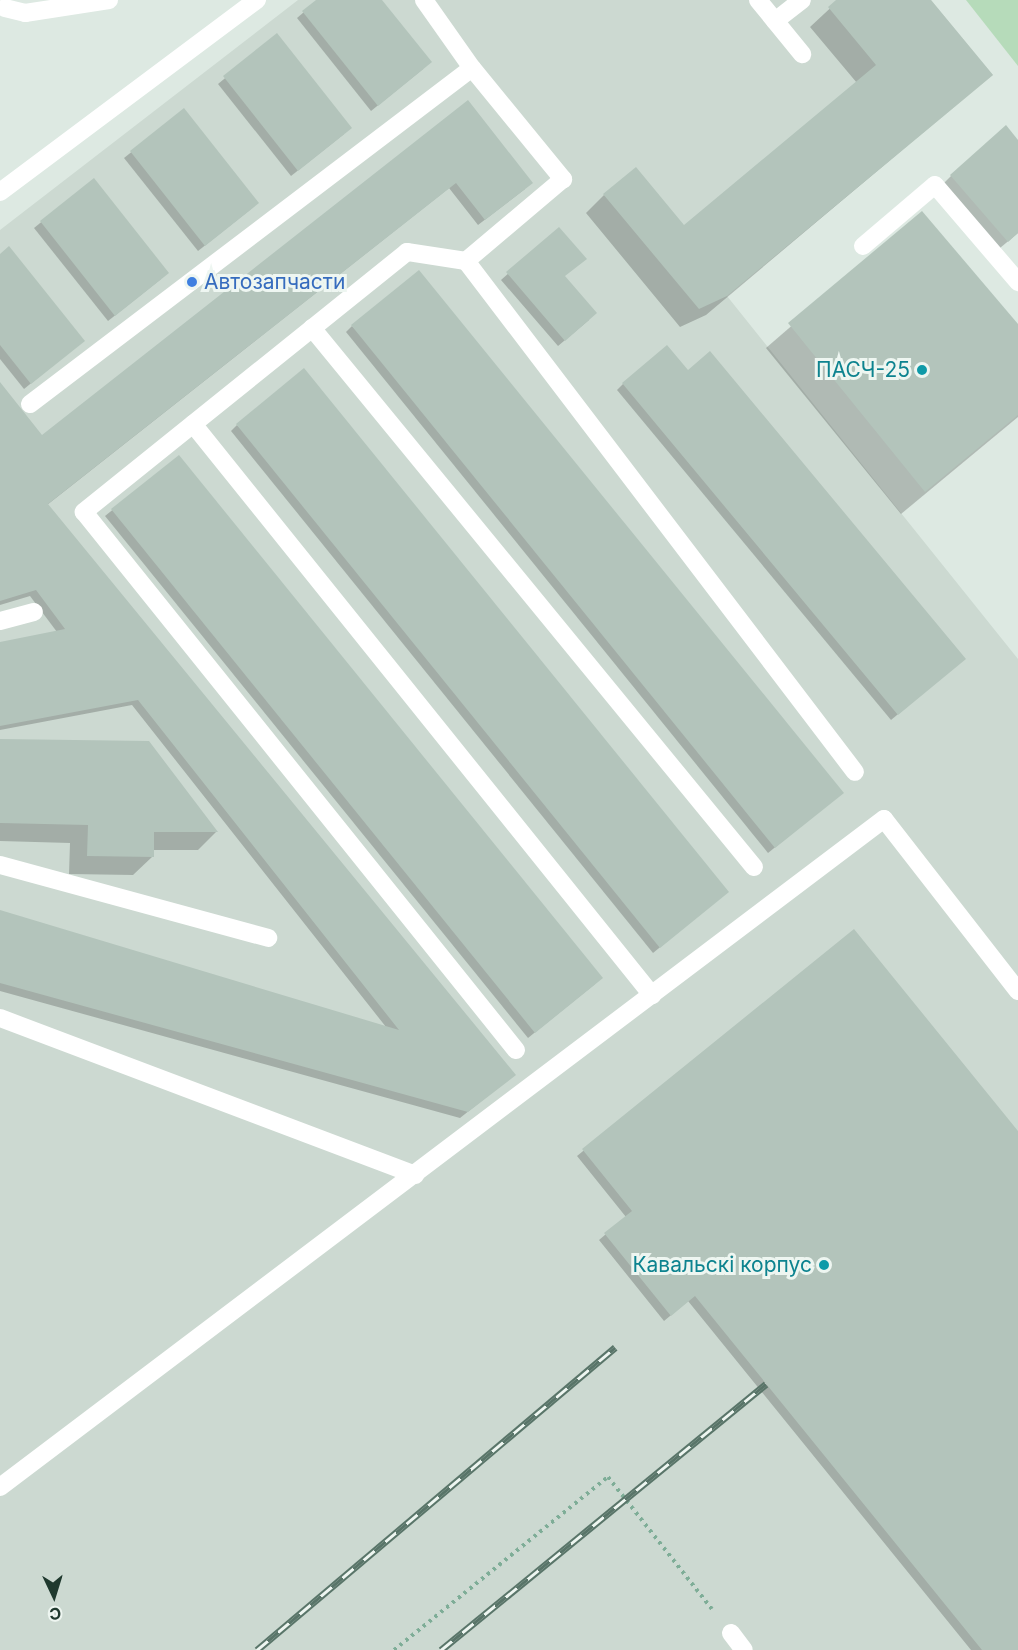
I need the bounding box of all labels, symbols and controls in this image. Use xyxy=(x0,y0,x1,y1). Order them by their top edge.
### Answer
place label: Автозапчасти xyxy=(204,269,345,295)
marker: Автозапчасти xyxy=(185,275,199,289)
place label: ПАСЧ-25 xyxy=(816,357,910,383)
marker: ПАСЧ-25 xyxy=(915,363,929,377)
place label: Кавальскі корпус xyxy=(632,1252,812,1278)
marker: Кавальскі корпус xyxy=(817,1258,831,1272)
north arrow xyxy=(24,1566,84,1626)
text: С xyxy=(49,1604,62,1624)

